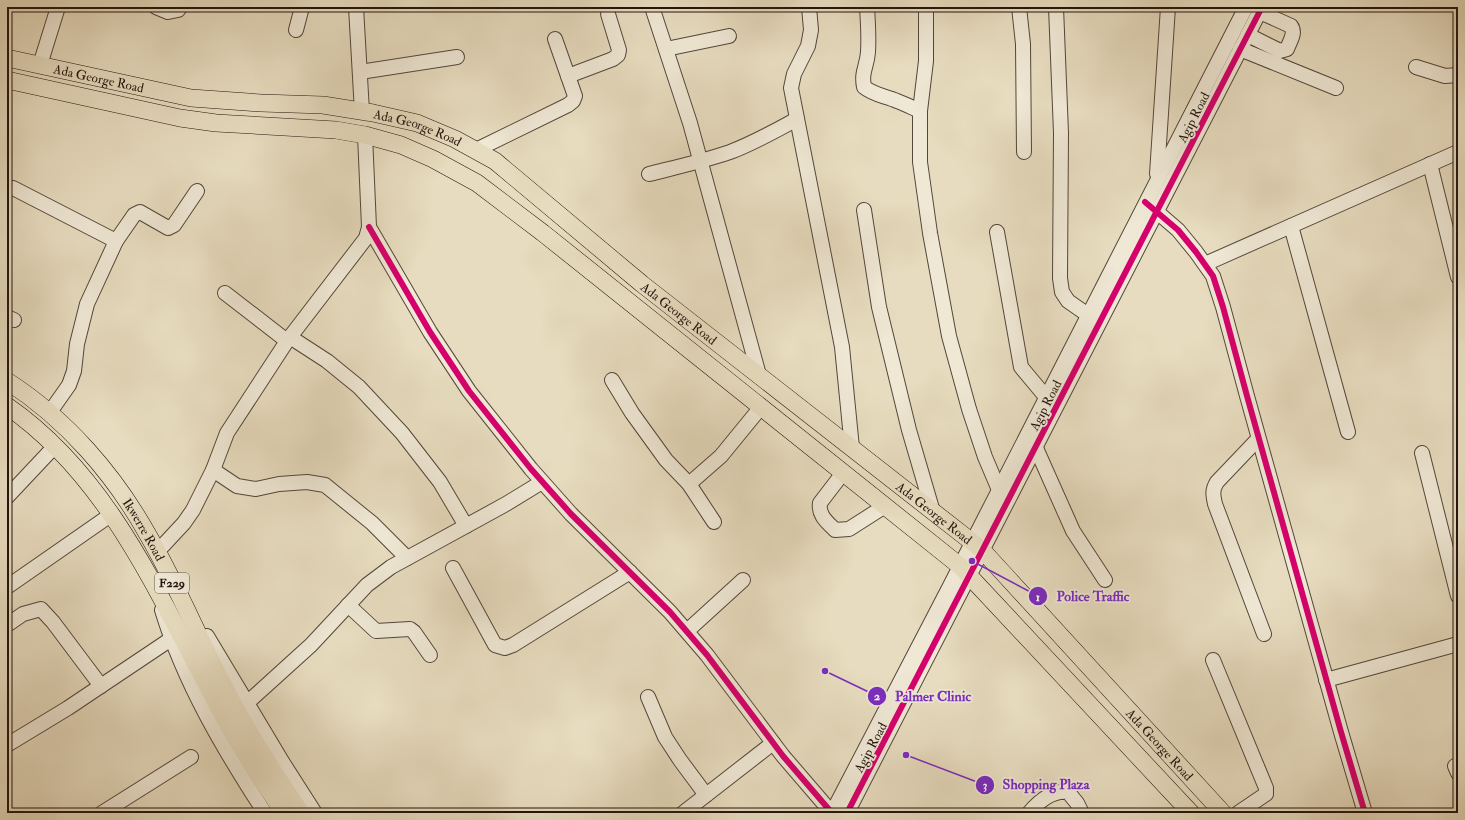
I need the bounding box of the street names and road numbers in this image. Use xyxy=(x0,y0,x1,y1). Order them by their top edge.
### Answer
street label: Ada George Road xyxy=(51,61,146,97)
street label: Agip Road xyxy=(1174,89,1215,147)
street label: Ada George Road xyxy=(371,106,465,150)
street label: Ada George Road xyxy=(637,279,720,349)
street label: Agip Road xyxy=(1026,377,1067,435)
street label: Ada George Road xyxy=(892,478,975,548)
street label: Ikwerre Road xyxy=(119,496,168,564)
road number: F229 xyxy=(155,573,189,593)
street label: Ada George Road xyxy=(1122,705,1197,785)
street label: Agip Road xyxy=(851,719,892,777)

